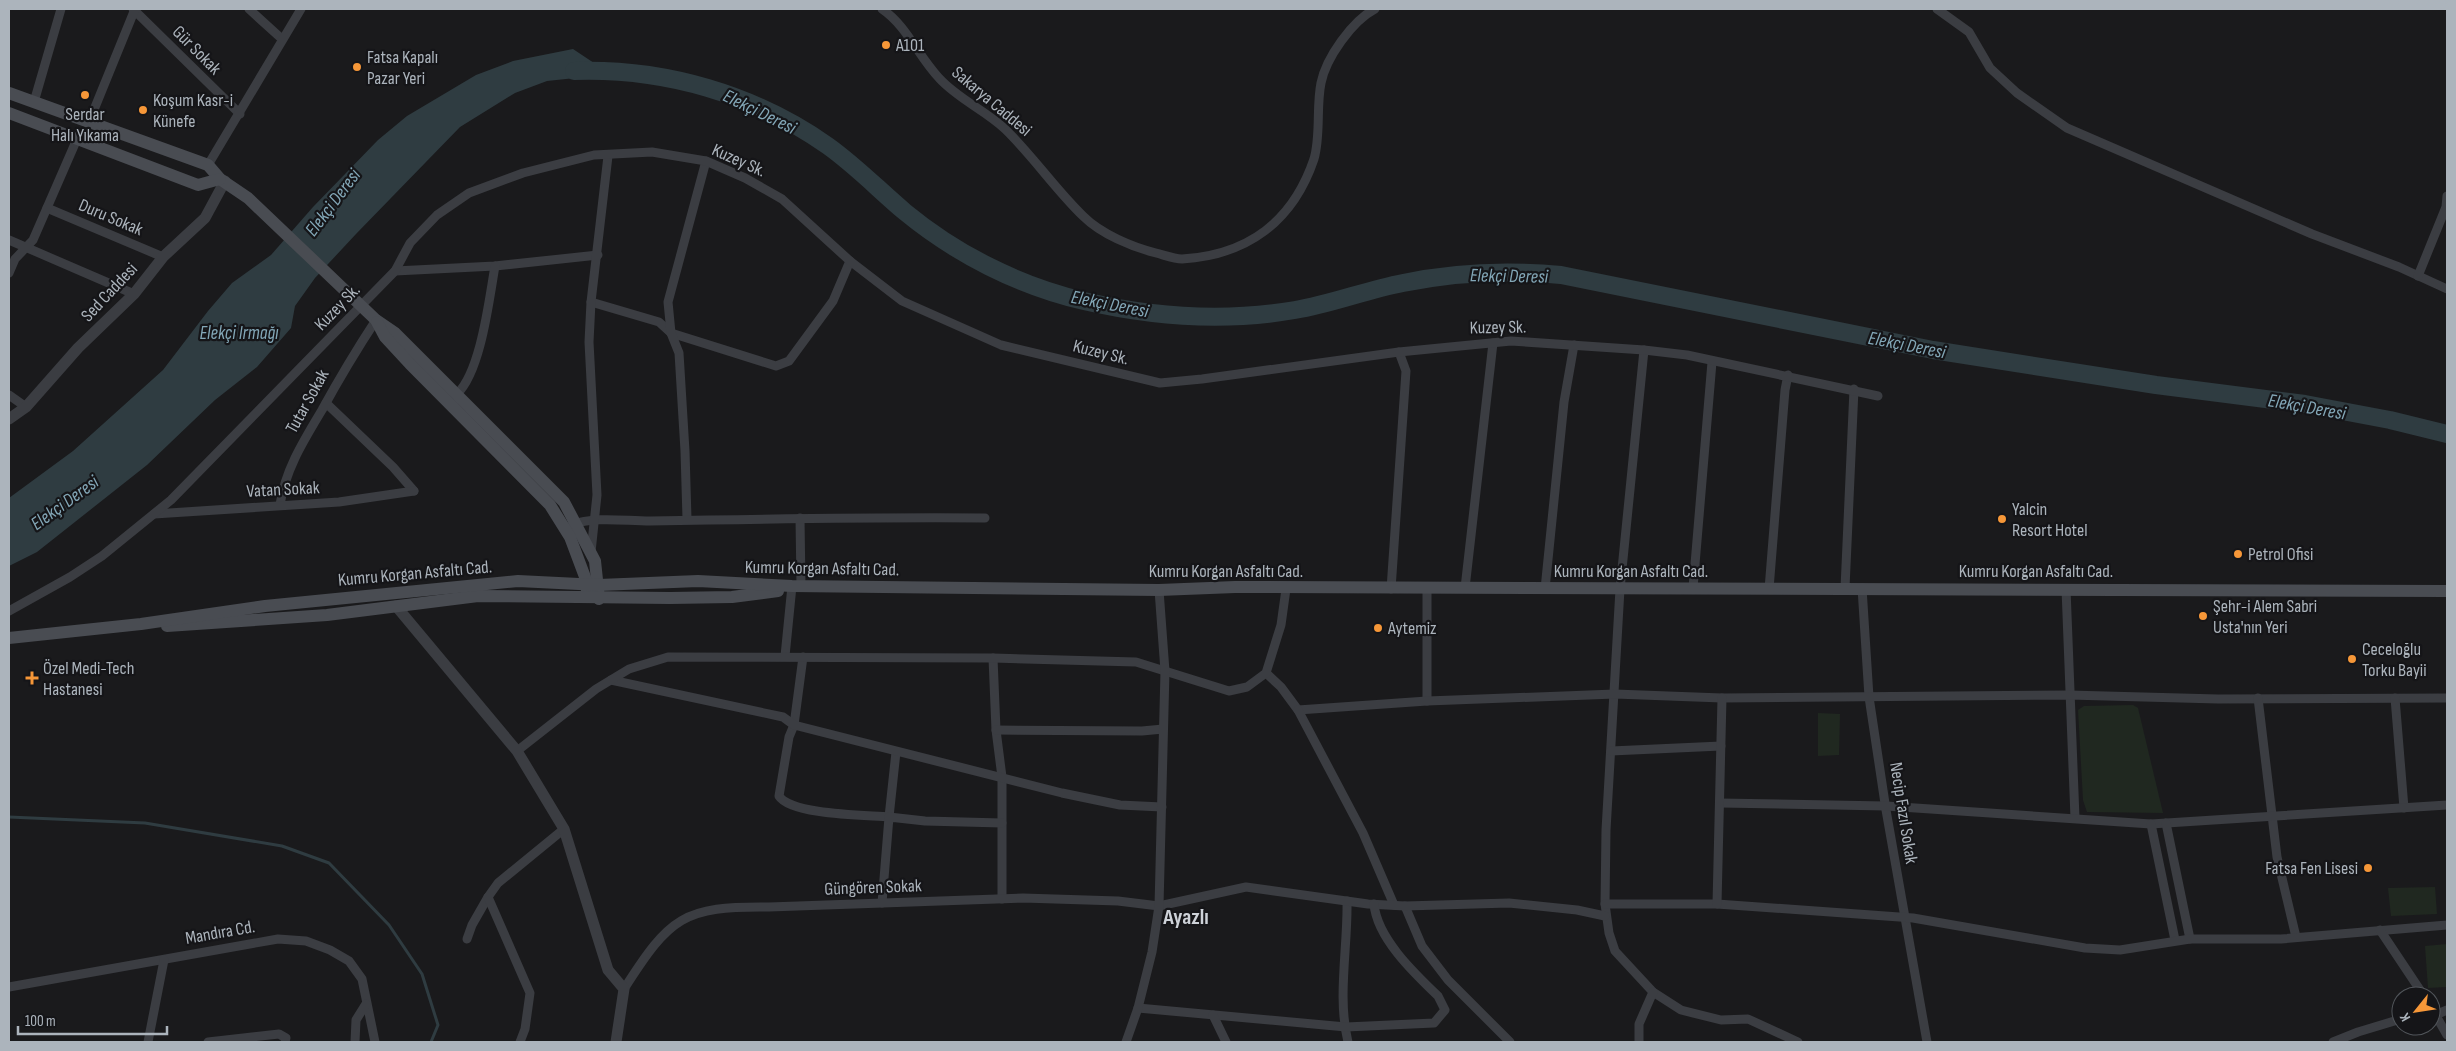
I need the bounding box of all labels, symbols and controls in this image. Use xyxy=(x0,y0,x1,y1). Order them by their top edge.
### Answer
street label: Gür Sokak xyxy=(168,22,226,79)
place label: A101 xyxy=(895,35,925,56)
marker: A101 xyxy=(880,39,892,51)
place label: Fatsa Kapalı Pazar Yeri xyxy=(367,47,438,89)
marker: Fatsa Kapalı Pazar Yeri xyxy=(351,61,363,73)
street label: Sakarya Caddesi xyxy=(948,62,1036,141)
water label: Elekçi Deresi xyxy=(719,85,800,140)
marker: Serdar Halı Yıkama xyxy=(79,89,91,101)
place label: Koşum Kasr-i Künefe xyxy=(153,90,233,132)
place label: Serdar Halı Yıkama xyxy=(51,104,119,146)
marker: Koşum Kasr-i Künefe xyxy=(137,104,149,116)
street label: Kuzey Sk. xyxy=(709,139,769,182)
water label: Elekçi Deresi xyxy=(300,164,366,241)
street label: Duru Sokak xyxy=(75,195,146,240)
street label: Sed Caddesi xyxy=(77,259,142,326)
water label: Elekçi Deresi xyxy=(1470,264,1549,289)
street label: Kuzey Sk. xyxy=(310,280,365,335)
water label: Elekçi Deresi xyxy=(1069,286,1151,323)
street label: Kuzey Sk. xyxy=(1470,317,1526,338)
water label: Elekçi Irmağı xyxy=(199,322,279,345)
water label: Elekçi Deresi xyxy=(1866,327,1948,364)
street label: Kuzey Sk. xyxy=(1071,335,1131,370)
street label: Tutar Sokak xyxy=(281,366,334,437)
water label: Elekçi Deresi xyxy=(2266,389,2348,426)
water label: Elekçi Deresi xyxy=(26,471,104,536)
street label: Vatan Sokak xyxy=(246,477,320,502)
place label: Yalcin Resort Hotel xyxy=(2012,499,2088,541)
marker: Yalcin Resort Hotel xyxy=(1996,513,2008,525)
place label: Petrol Ofisi xyxy=(2248,544,2313,565)
marker: Petrol Ofisi xyxy=(2232,548,2244,560)
street label: Kumru Korgan Asfaltı Cad. xyxy=(337,556,493,591)
street label: Kumru Korgan Asfaltı Cad. xyxy=(745,557,899,580)
street label: Kumru Korgan Asfaltı Cad. xyxy=(1149,561,1303,582)
street label: Kumru Korgan Asfaltı Cad. xyxy=(1554,561,1708,582)
street label: Kumru Korgan Asfaltı Cad. xyxy=(1959,561,2113,582)
place label: Şehr-i Alem Sabri Usta'nın Yeri xyxy=(2213,596,2317,638)
marker: Şehr-i Alem Sabri Usta'nın Yeri xyxy=(2197,610,2209,622)
place label: Aytemiz xyxy=(1387,618,1437,639)
marker: Aytemiz xyxy=(1372,622,1384,634)
place label: Ceceloğlu Torku Bayii xyxy=(2362,639,2427,681)
marker: Ceceloğlu Torku Bayii xyxy=(2346,653,2358,665)
place label: Özel Medi-Tech Hastanesi xyxy=(43,658,134,700)
marker: Özel Medi-Tech Hastanesi xyxy=(25,671,39,685)
street label: Necip Fazıl Sokak xyxy=(1885,761,1922,865)
place label: Fatsa Fen Lisesi xyxy=(2265,858,2358,879)
marker: Fatsa Fen Lisesi xyxy=(2362,862,2374,874)
street label: Güngören Sokak xyxy=(824,875,922,900)
district label: Ayazlı xyxy=(1162,904,1209,931)
street label: Mandıra Cd. xyxy=(184,916,257,949)
north arrow xyxy=(2391,986,2441,1036)
scale bar xyxy=(18,1004,166,1036)
text: K xyxy=(2396,1010,2414,1024)
text: 100 m xyxy=(25,1012,56,1031)

